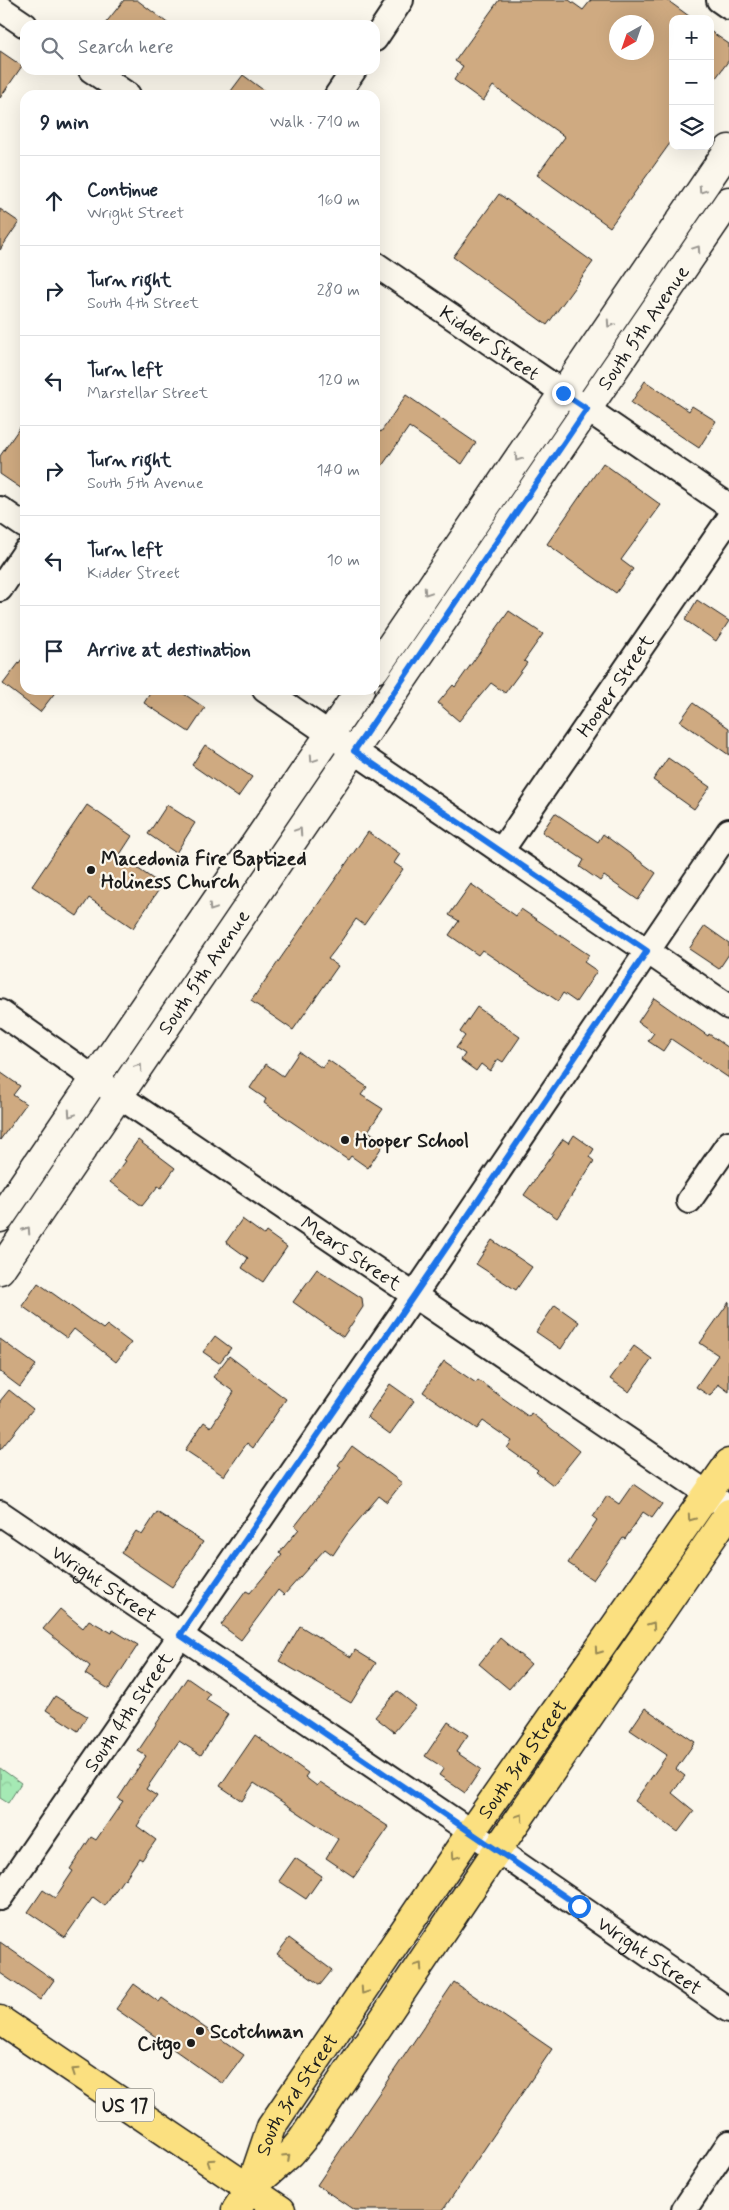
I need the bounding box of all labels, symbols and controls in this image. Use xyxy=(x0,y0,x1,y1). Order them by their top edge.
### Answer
north arrow xyxy=(609,15,654,60)
map controls xyxy=(669,15,714,150)
button: + xyxy=(669,15,714,60)
search box xyxy=(20,20,380,75)
icon: search xyxy=(38,34,66,62)
text: Search here xyxy=(78,35,174,60)
button: − xyxy=(669,60,714,105)
button: layers xyxy=(669,105,714,150)
text: 9 min xyxy=(40,109,89,137)
text: Walk · 710 m xyxy=(270,112,360,133)
text: Continue xyxy=(87,178,158,203)
one-way arrow xyxy=(698,184,708,193)
icon: ahead xyxy=(40,187,68,215)
text: 160 m xyxy=(317,190,360,211)
text: Wright Street xyxy=(87,203,184,224)
one-way arrow xyxy=(691,245,700,255)
street label: South 5th Avenue xyxy=(592,260,696,396)
text: Turn right xyxy=(87,268,171,293)
icon: right xyxy=(40,277,68,305)
text: 280 m xyxy=(317,280,360,301)
text: South 4th Street xyxy=(87,293,199,314)
street label: Kidder Street xyxy=(433,300,544,388)
one-way arrow xyxy=(607,318,616,328)
text: Turn left xyxy=(87,358,163,383)
icon: left xyxy=(40,367,68,395)
text: 120 m xyxy=(318,370,360,391)
route end xyxy=(552,382,575,405)
text: Marstellar Street xyxy=(87,383,208,404)
text: Turn right xyxy=(87,448,171,473)
one-way arrow xyxy=(515,452,524,462)
icon: right xyxy=(40,457,68,485)
text: 140 m xyxy=(316,460,360,481)
text: South 5th Avenue xyxy=(87,473,204,494)
text: Turn left xyxy=(87,538,163,563)
icon: left xyxy=(40,547,68,575)
text: 10 m xyxy=(327,550,360,571)
text: Kidder Street xyxy=(87,563,180,584)
one-way arrow xyxy=(424,587,433,596)
street label: Hooper Street xyxy=(571,629,661,743)
icon: arrive xyxy=(40,637,68,665)
text: Arrive at destination xyxy=(87,638,251,663)
one-way arrow xyxy=(310,753,319,763)
one-way arrow xyxy=(293,828,302,837)
place label: Macedonia Fire Baptized Holiness Church xyxy=(101,846,306,896)
marker: Macedonia Fire Baptized Holiness Church xyxy=(85,864,97,876)
one-way arrow xyxy=(209,902,218,912)
street label: South 5th Avenue xyxy=(152,905,257,1040)
one-way arrow xyxy=(133,1063,142,1073)
one-way arrow xyxy=(68,1109,77,1118)
place label: Hooper School xyxy=(355,1128,469,1155)
marker: Hooper School xyxy=(339,1134,351,1146)
street label: Mears Street xyxy=(295,1210,406,1298)
one-way arrow xyxy=(21,1226,31,1235)
one-way arrow xyxy=(688,1512,697,1522)
street label: Wright Street xyxy=(45,1540,161,1630)
one-way arrow xyxy=(646,1622,655,1631)
one-way arrow xyxy=(595,1645,604,1655)
street label: South 4th Street xyxy=(78,1647,180,1778)
street label: South 3rd Street xyxy=(472,1695,574,1825)
one-way arrow xyxy=(514,1813,523,1823)
one-way arrow xyxy=(452,1850,461,1860)
route start xyxy=(568,1895,591,1918)
street label: Wright Street xyxy=(591,1911,707,2002)
one-way arrow xyxy=(413,1962,422,1972)
one-way arrow xyxy=(361,1985,370,1994)
place label: Scotchman xyxy=(210,2019,304,2046)
marker: Scotchman xyxy=(194,2025,206,2037)
street label: South 3rd Street xyxy=(250,2029,345,2160)
place label: Citgo xyxy=(137,2031,181,2060)
marker: Citgo xyxy=(185,2037,197,2049)
one-way arrow xyxy=(71,2068,81,2077)
road number: US 17 xyxy=(96,2088,154,2122)
one-way arrow xyxy=(281,2154,290,2163)
one-way arrow xyxy=(206,2159,215,2168)

